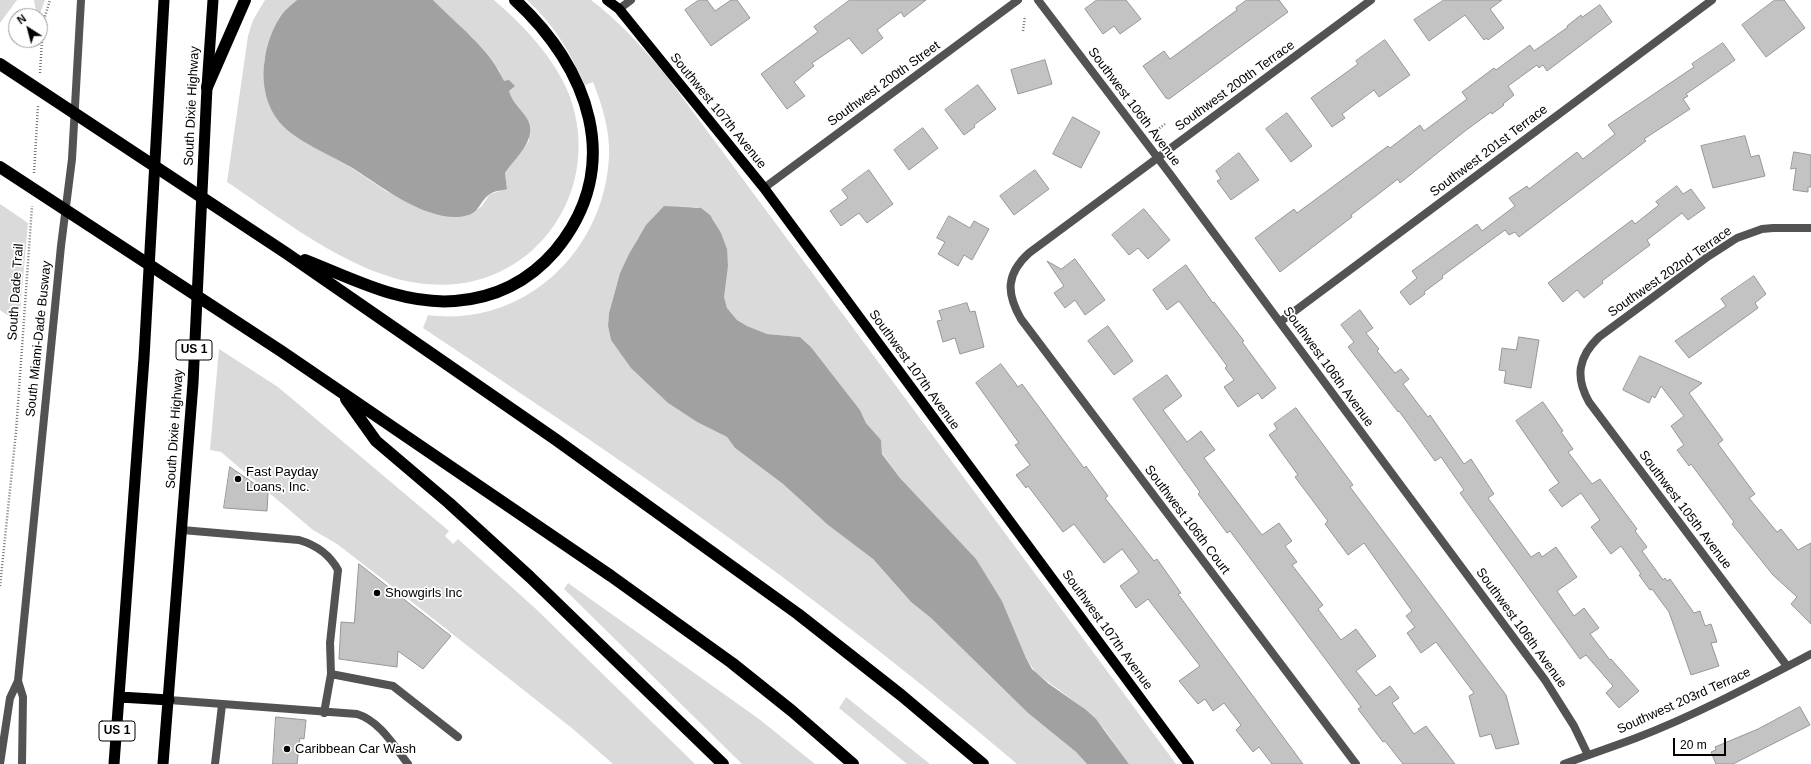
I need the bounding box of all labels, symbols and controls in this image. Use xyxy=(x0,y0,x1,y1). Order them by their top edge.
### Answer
north arrow xyxy=(8,8,48,48)
text: N xyxy=(15,12,28,26)
street label: Southwest 200th Terrace xyxy=(1172,37,1298,135)
street label: Southwest 200th Street xyxy=(825,38,943,130)
street label: Southwest 106th Avenue xyxy=(1084,45,1184,169)
street label: South Dixie Highway xyxy=(181,46,203,166)
street label: Southwest 107th Avenue xyxy=(667,50,769,172)
street label: Southwest 201st Terrace xyxy=(1427,102,1551,200)
street label: Southwest 202nd Terrace xyxy=(1605,223,1735,321)
street label: South Dade Trail xyxy=(5,243,27,341)
street label: South Miami-Dade Busway xyxy=(23,260,55,418)
street label: Southwest 106th Avenue xyxy=(1279,304,1377,430)
street label: Southwest 107th Avenue xyxy=(865,307,963,433)
road number: US 1 xyxy=(176,340,212,360)
street label: South Dixie Highway xyxy=(163,369,187,489)
street label: Southwest 105th Avenue xyxy=(1635,448,1735,572)
street label: Southwest 106th Court xyxy=(1141,462,1233,578)
place label: Fast Payday Loans, Inc. xyxy=(246,464,318,495)
marker: Fast Payday Loans, Inc. xyxy=(233,474,243,484)
street label: Southwest 106th Avenue xyxy=(1472,565,1570,691)
street label: Southwest 107th Avenue xyxy=(1058,567,1156,693)
place label: Showgirls Inc xyxy=(385,585,462,601)
marker: Showgirls Inc xyxy=(372,588,382,598)
street label: Southwest 203rd Terrace xyxy=(1615,664,1753,738)
road number: US 1 xyxy=(99,721,135,741)
scale bar xyxy=(1675,730,1728,756)
text: 20 m xyxy=(1680,738,1707,752)
place label: Caribbean Car Wash xyxy=(295,741,416,757)
marker: Caribbean Car Wash xyxy=(282,744,292,754)

